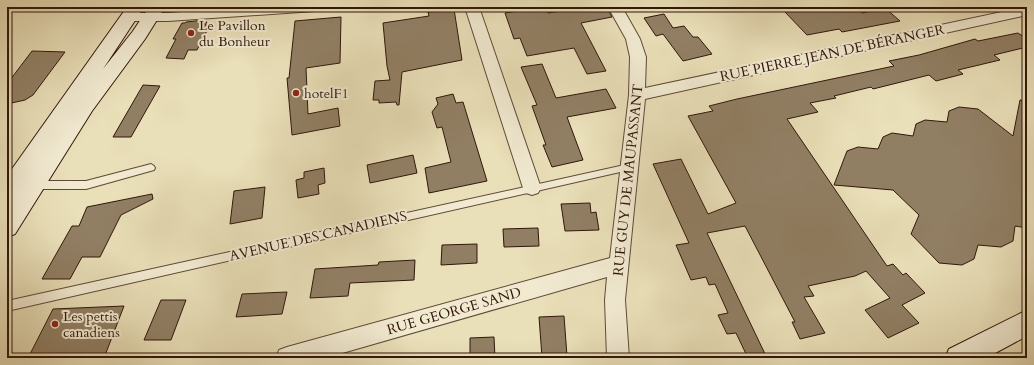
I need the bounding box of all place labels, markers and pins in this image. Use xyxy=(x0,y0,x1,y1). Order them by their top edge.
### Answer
place label: Le Pavillon du Bonheur xyxy=(199,16,271,51)
marker: Le Pavillon du Bonheur xyxy=(186,28,196,38)
place label: hotelF1 xyxy=(304,84,349,103)
marker: hotelF1 xyxy=(291,88,301,98)
place label: Les pettis canadiens xyxy=(63,307,120,342)
marker: Les pettis canadiens xyxy=(50,319,60,329)

